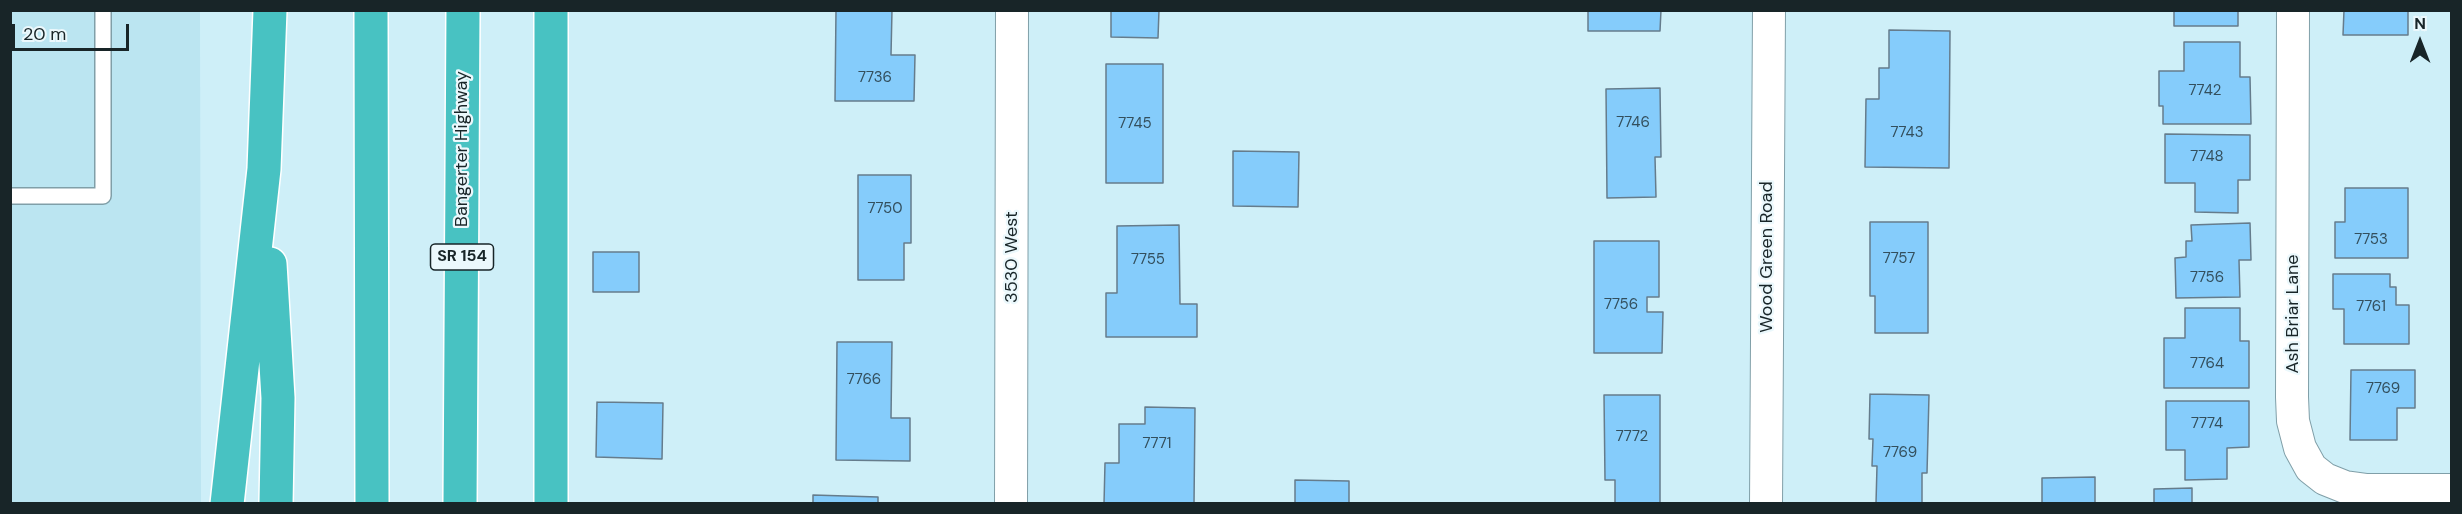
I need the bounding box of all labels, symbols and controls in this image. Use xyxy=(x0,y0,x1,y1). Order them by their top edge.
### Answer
scale bar xyxy=(15,12,132,50)
north arrow xyxy=(2390,12,2450,72)
text: N xyxy=(2414,13,2426,34)
text: 20 m xyxy=(23,22,66,46)
house number: 7736 xyxy=(858,69,892,87)
street label: Bangerter Highway xyxy=(451,71,473,227)
house number: 7742 xyxy=(2189,82,2221,100)
house number: 7746 xyxy=(1616,114,1650,132)
house number: 7745 xyxy=(1118,115,1152,133)
house number: 7743 xyxy=(1890,124,1924,142)
house number: 7748 xyxy=(2190,148,2224,166)
street label: Wood Green Road xyxy=(1756,181,1778,333)
house number: 7750 xyxy=(868,200,902,218)
street label: 3530 West xyxy=(1001,211,1023,303)
house number: 7753 xyxy=(2354,231,2388,249)
road number: SR 154 xyxy=(430,244,494,270)
house number: 7757 xyxy=(1883,250,1915,268)
house number: 7755 xyxy=(1131,251,1165,269)
street label: Ash Briar Lane xyxy=(2282,254,2304,374)
house number: 7756 xyxy=(2190,269,2224,287)
house number: 7756 xyxy=(1604,296,1638,314)
house number: 7761 xyxy=(2356,298,2386,316)
house number: 7764 xyxy=(2190,355,2224,373)
house number: 7766 xyxy=(847,371,881,389)
house number: 7769 xyxy=(2366,380,2400,398)
house number: 7774 xyxy=(2191,415,2223,433)
house number: 7772 xyxy=(1616,428,1648,446)
house number: 7771 xyxy=(1143,435,1171,453)
house number: 7769 xyxy=(1883,444,1917,462)

